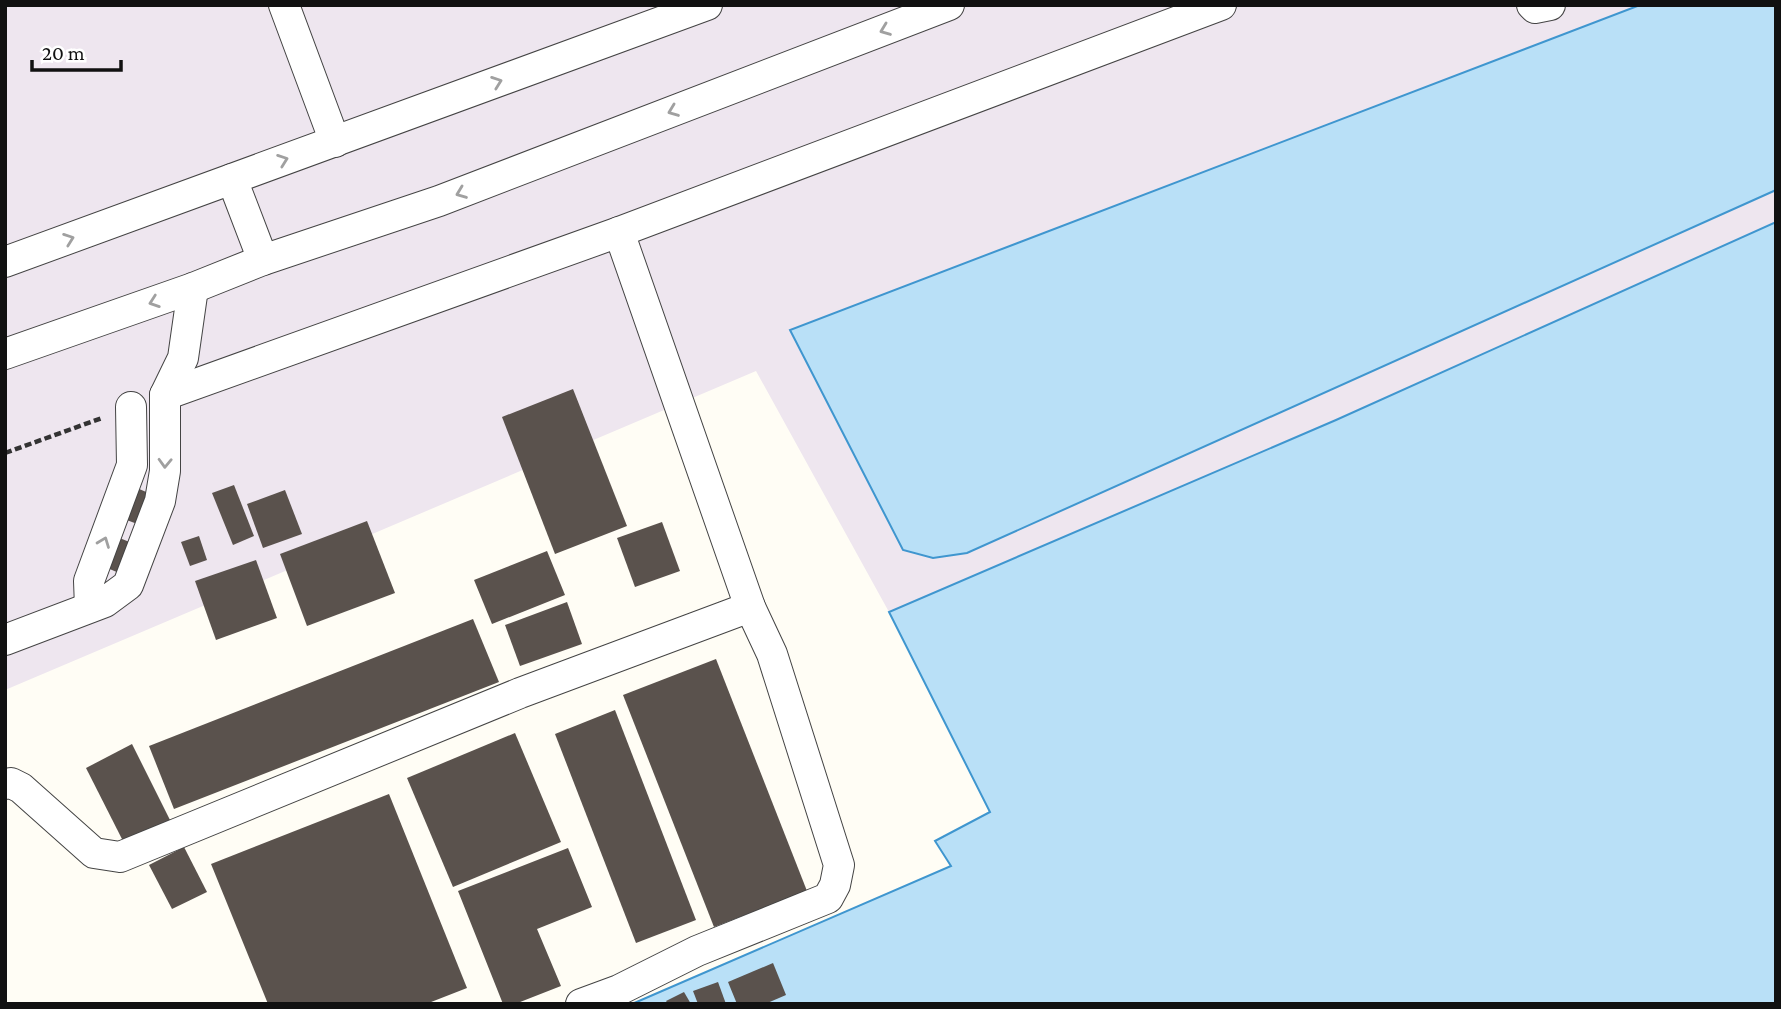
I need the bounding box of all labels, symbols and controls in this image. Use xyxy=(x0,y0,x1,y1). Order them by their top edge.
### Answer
one-way arrow xyxy=(880,21,892,35)
scale bar xyxy=(32,28,121,72)
text: 20 m xyxy=(42,41,85,65)
one-way arrow xyxy=(490,76,502,90)
one-way arrow xyxy=(668,103,680,117)
one-way arrow xyxy=(277,155,289,169)
one-way arrow xyxy=(455,185,467,199)
one-way arrow xyxy=(63,233,75,247)
one-way arrow xyxy=(149,294,161,308)
one-way arrow xyxy=(157,458,172,469)
one-way arrow xyxy=(95,536,109,548)

